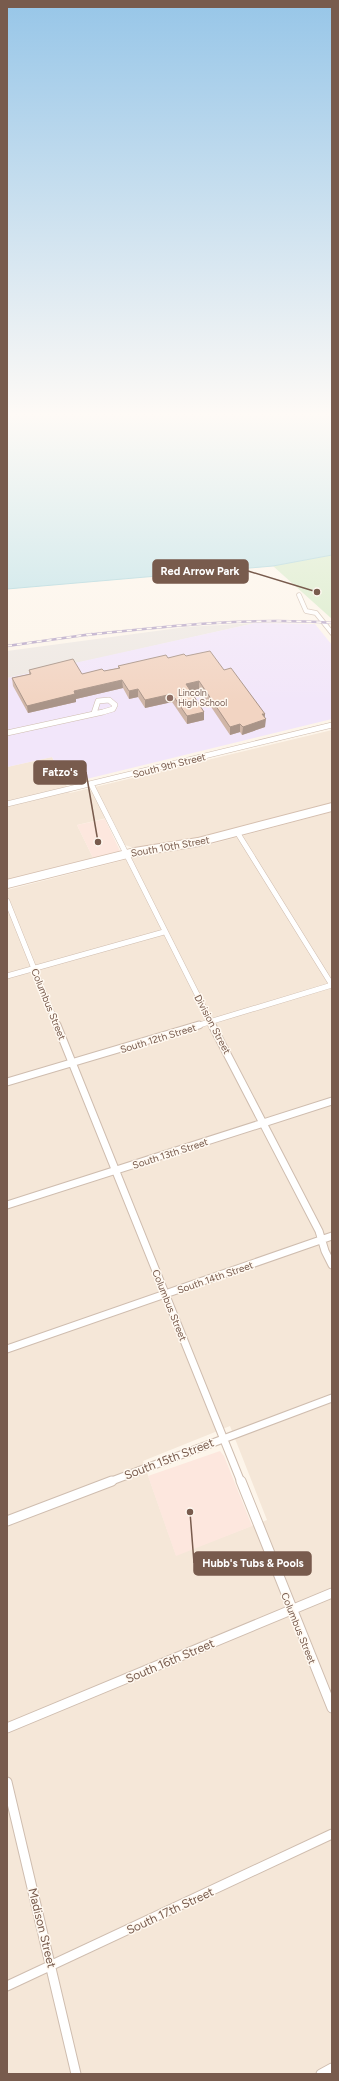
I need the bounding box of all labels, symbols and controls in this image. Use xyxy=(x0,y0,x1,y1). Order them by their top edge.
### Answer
callout: Red Arrow Park xyxy=(153,560,248,583)
text: Red Arrow Park xyxy=(161,565,240,578)
place label: Lincoln High School xyxy=(178,687,227,708)
marker: Lincoln High School xyxy=(165,693,175,703)
street label: South 9th Street xyxy=(131,750,207,781)
callout: Fatzo's xyxy=(34,761,86,784)
text: Fatzo's xyxy=(42,766,78,779)
street label: South 10th Street xyxy=(130,833,211,860)
street label: Columbus Street xyxy=(28,967,69,1042)
street label: Division Street xyxy=(191,992,234,1056)
street label: South 12th Street xyxy=(119,1021,198,1056)
street label: South 13th Street xyxy=(131,1135,210,1172)
street label: South 14th Street xyxy=(175,1258,255,1297)
street label: Columbus Street xyxy=(149,1268,190,1343)
street label: South 15th Street xyxy=(122,1435,216,1483)
callout: Hubb's Tubs & Pools xyxy=(194,1552,311,1575)
text: Hubb's Tubs & Pools xyxy=(202,1557,304,1570)
street label: Columbus Street xyxy=(278,1591,319,1666)
street label: South 16th Street xyxy=(124,1636,217,1686)
street label: South 17th Street xyxy=(124,1885,216,1937)
street label: Madison Street xyxy=(25,1887,59,1970)

